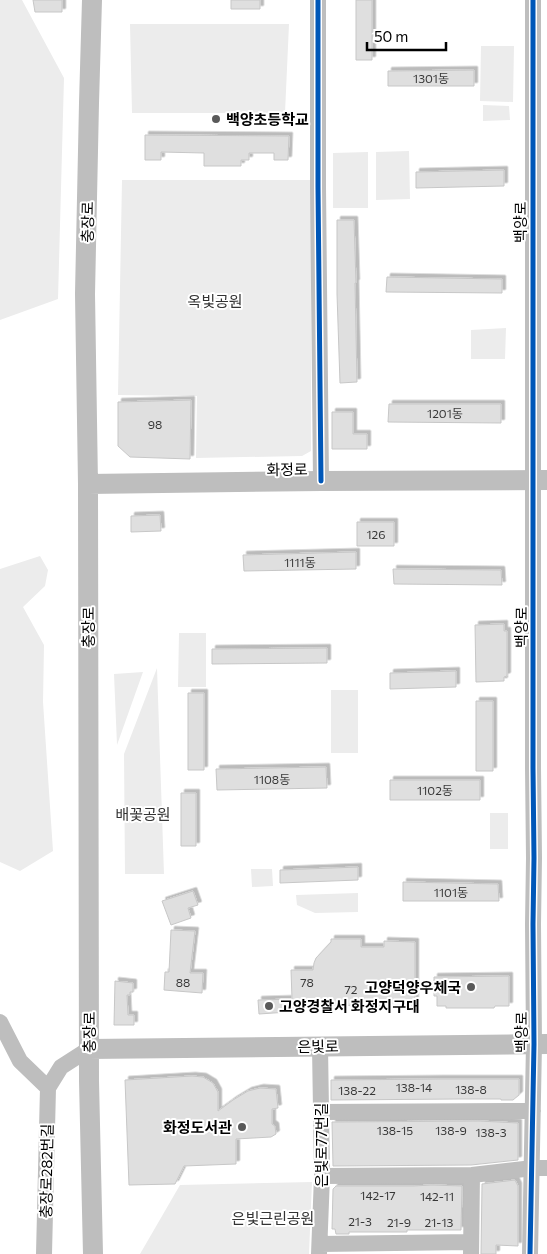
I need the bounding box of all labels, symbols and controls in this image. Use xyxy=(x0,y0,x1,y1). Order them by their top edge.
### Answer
scale bar xyxy=(367,20,446,52)
text: 50 m xyxy=(374,27,408,45)
house number: 1301동 xyxy=(413,71,449,85)
place label: 백양초등학교 xyxy=(226,110,309,128)
marker: 백양초등학교 xyxy=(210,113,222,125)
street label: 충장로 xyxy=(78,201,96,243)
street label: 백양로 xyxy=(511,201,529,243)
park label: 옥빛공원 xyxy=(187,292,243,310)
house number: 1201동 xyxy=(427,406,463,420)
house number: 98 xyxy=(148,417,162,431)
street label: 화정로 xyxy=(266,460,308,478)
house number: 126 xyxy=(366,527,386,541)
house number: 1111동 xyxy=(284,555,316,569)
street label: 충장로 xyxy=(79,606,97,648)
street label: 백양로 xyxy=(512,606,530,648)
house number: 1108동 xyxy=(254,772,290,786)
house number: 1102동 xyxy=(417,783,453,797)
park label: 배꽃공원 xyxy=(115,805,171,823)
house number: 1101동 xyxy=(434,885,468,899)
house number: 88 xyxy=(176,975,190,989)
house number: 78 xyxy=(300,975,314,989)
place label: 고양덕양우체국 xyxy=(364,978,461,996)
marker: 고양덕양우체국 xyxy=(465,981,477,993)
house number: 72 xyxy=(345,982,358,996)
place label: 고양경찰서 화정지구대 xyxy=(279,997,420,1015)
marker: 고양경찰서 화정지구대 xyxy=(263,1000,275,1012)
street label: 충장로 xyxy=(80,1011,98,1053)
street label: 백양로 xyxy=(512,1011,530,1053)
street label: 은빛로 xyxy=(297,1037,339,1055)
house number: 138-14 xyxy=(396,1080,432,1094)
house number: 138-8 xyxy=(455,1082,487,1096)
house number: 138-22 xyxy=(338,1083,376,1097)
street label: 은빛로77번길 xyxy=(312,1103,330,1187)
place label: 화정도서관 xyxy=(163,1118,232,1136)
marker: 화정도서관 xyxy=(236,1121,248,1133)
house number: 138-15 xyxy=(377,1123,413,1137)
house number: 138-9 xyxy=(435,1123,467,1137)
street label: 충장로282번길 xyxy=(36,1124,56,1218)
house number: 138-3 xyxy=(475,1125,507,1139)
house number: 142-17 xyxy=(360,1188,396,1202)
house number: 142-11 xyxy=(420,1189,454,1203)
park label: 은빛근린공원 xyxy=(232,1209,314,1227)
house number: 21-3 xyxy=(348,1214,372,1228)
house number: 21-9 xyxy=(387,1215,411,1229)
house number: 21-13 xyxy=(425,1215,454,1229)

